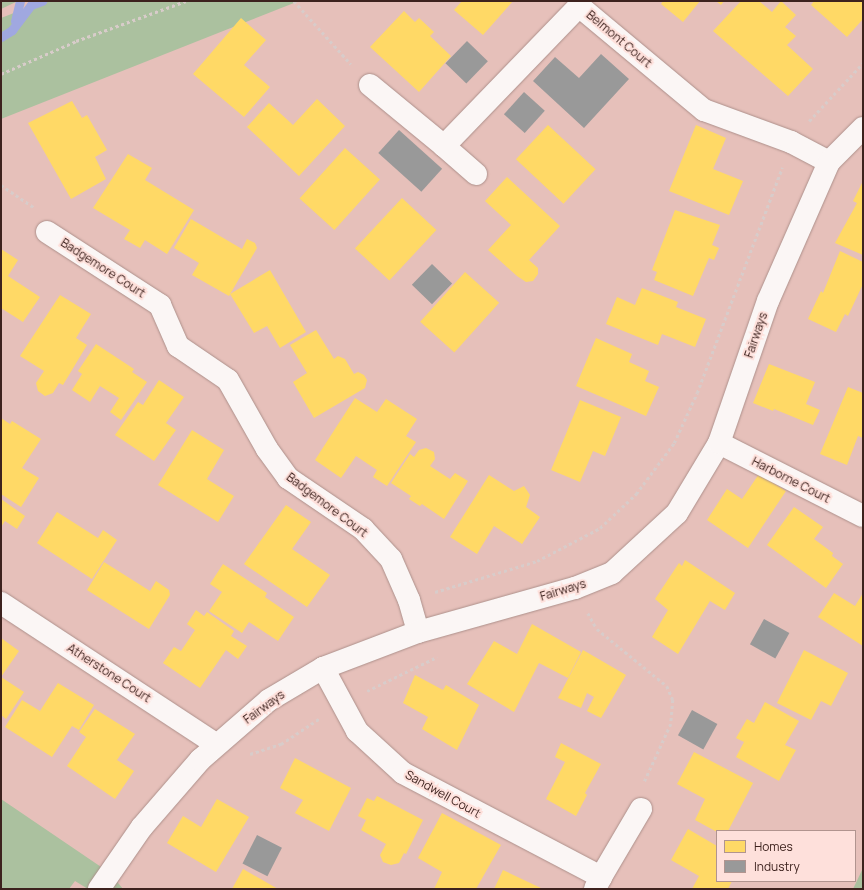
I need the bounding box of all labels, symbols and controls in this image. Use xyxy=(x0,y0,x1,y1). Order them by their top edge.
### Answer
street label: Belmont Court xyxy=(583,8,655,70)
street label: Badgemore Court xyxy=(58,235,148,301)
street label: Fairways xyxy=(741,310,771,360)
street label: Harborne Court xyxy=(749,454,833,506)
street label: Badgemore Court xyxy=(284,470,370,540)
street label: Fairways xyxy=(538,576,588,604)
street label: Atherstone Court xyxy=(64,641,154,705)
street label: Fairways xyxy=(241,687,287,727)
street label: Sandwell Court xyxy=(403,767,483,821)
legend xyxy=(716,830,856,882)
text: Homes xyxy=(754,838,793,855)
text: Industry xyxy=(754,858,800,875)

